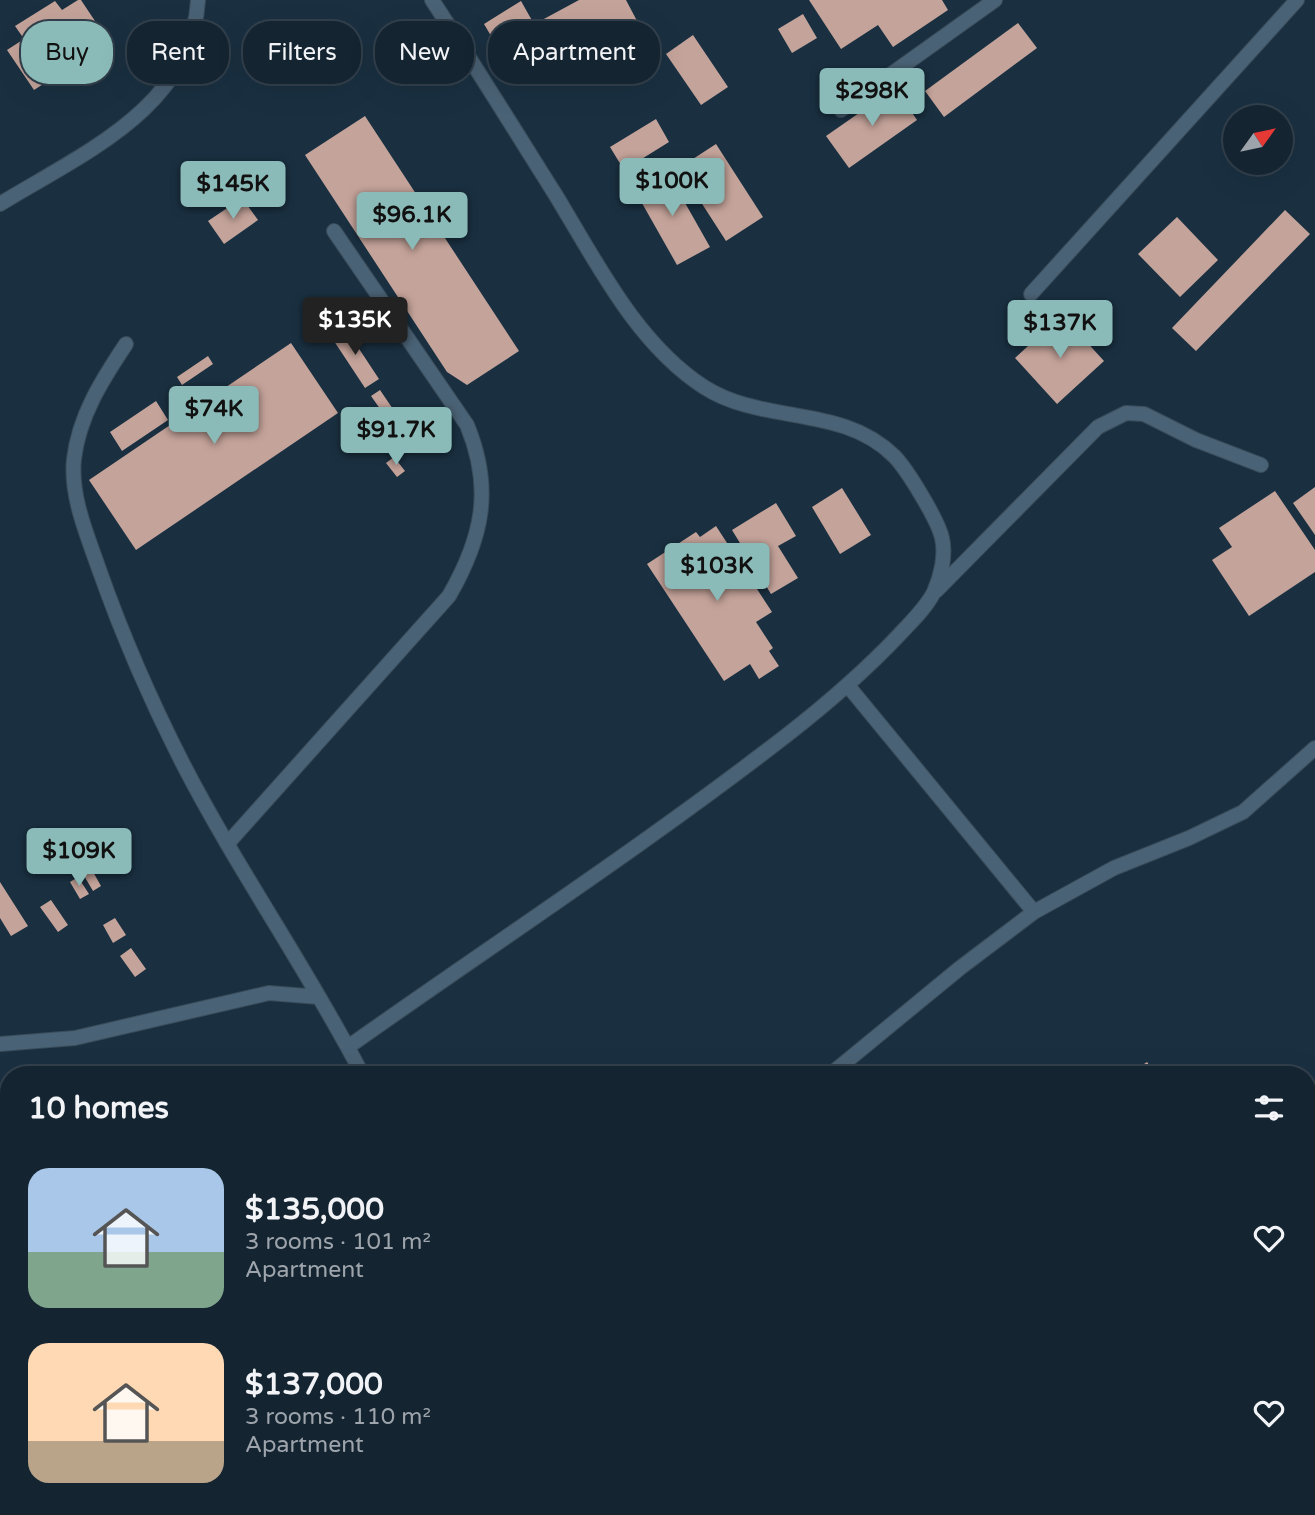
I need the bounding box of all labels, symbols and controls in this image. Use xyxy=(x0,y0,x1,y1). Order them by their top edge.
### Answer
chip: Buy xyxy=(21,21,113,84)
chip: Rent xyxy=(127,21,229,84)
chip: Filters xyxy=(243,21,361,84)
chip: New xyxy=(375,21,474,84)
chip: Apartment xyxy=(488,21,660,84)
pin: $298K xyxy=(823,68,921,128)
text: $298K xyxy=(836,77,908,105)
north arrow xyxy=(1223,105,1293,175)
map controls xyxy=(1223,105,1293,175)
pin: $100K xyxy=(623,158,721,218)
pin: $145K xyxy=(184,162,282,221)
text: $100K xyxy=(636,167,708,195)
text: $145K xyxy=(197,170,269,198)
pin: $96.1K xyxy=(355,192,469,252)
text: $96.1K xyxy=(373,201,451,229)
pin: $135K xyxy=(306,298,404,357)
pin: $137K xyxy=(1011,300,1109,360)
text: $135K xyxy=(319,306,391,334)
text: $137K xyxy=(1024,309,1096,337)
pin: $74K xyxy=(173,386,255,446)
text: $74K xyxy=(185,395,243,423)
pin: $91.7K xyxy=(339,407,453,467)
text: $91.7K xyxy=(357,416,435,444)
pin: $103K xyxy=(668,544,766,603)
text: $103K xyxy=(681,552,753,580)
pin: $109K xyxy=(30,828,128,888)
text: $109K xyxy=(43,837,115,865)
icon: filters xyxy=(1250,1089,1288,1127)
text: 10 homes xyxy=(28,1090,169,1127)
text: $135,000 xyxy=(245,1191,384,1228)
icon: home xyxy=(84,1196,168,1280)
icon: heart xyxy=(1250,1219,1288,1257)
text: 3 rooms · 101 m² xyxy=(245,1228,431,1256)
text: Apartment xyxy=(245,1256,364,1284)
text: $137,000 xyxy=(245,1366,383,1403)
icon: home xyxy=(84,1371,168,1455)
icon: heart xyxy=(1250,1394,1288,1432)
text: 3 rooms · 110 m² xyxy=(245,1403,431,1431)
text: Apartment xyxy=(245,1431,364,1459)

